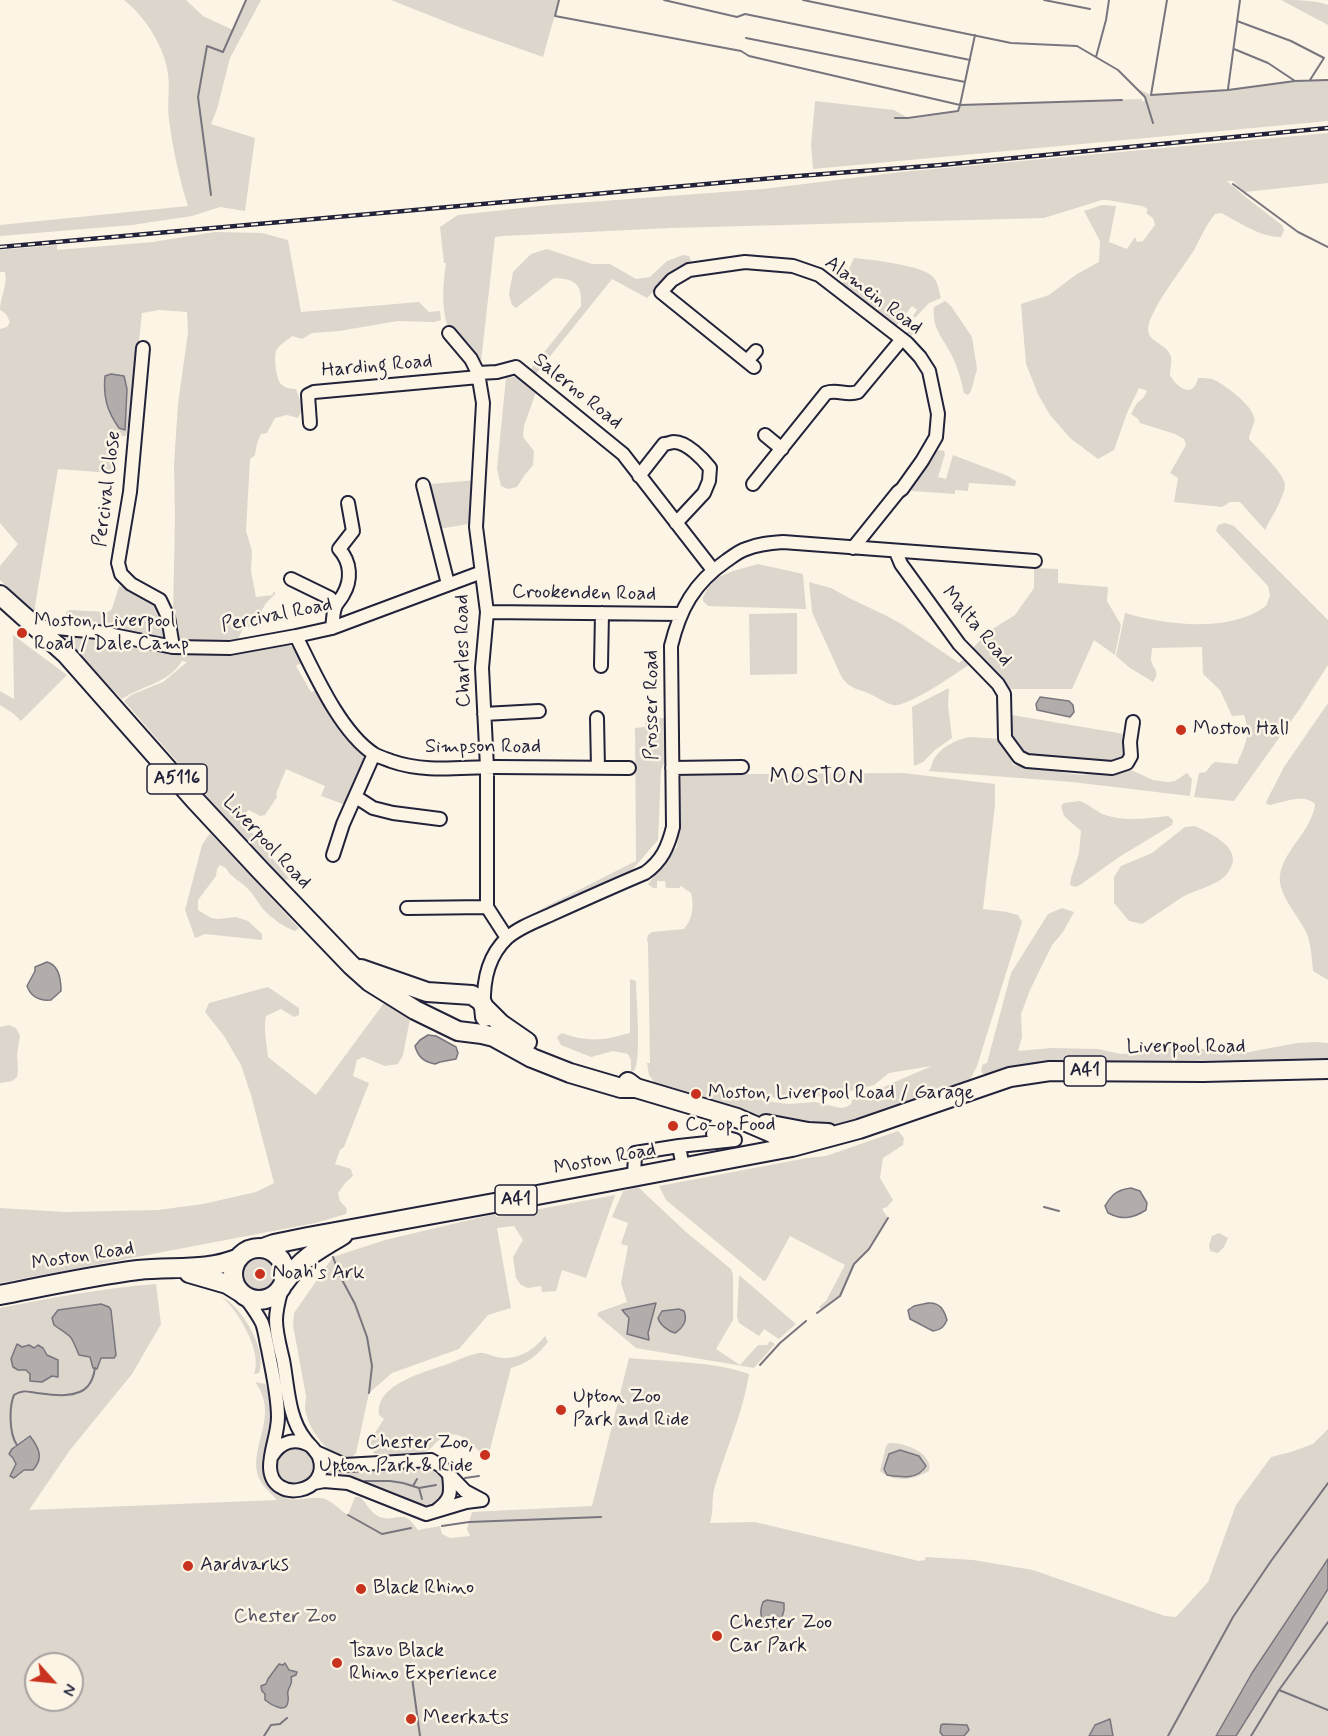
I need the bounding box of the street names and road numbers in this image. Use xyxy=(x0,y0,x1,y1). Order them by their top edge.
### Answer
street label: Alamein Road xyxy=(819,251,927,341)
street label: Salerno Road xyxy=(528,349,626,435)
street label: Harding Road xyxy=(321,350,433,384)
street label: Percival Close xyxy=(89,430,127,548)
street label: Crookenden Road xyxy=(512,581,656,607)
street label: Malta Road xyxy=(936,582,1016,672)
street label: Percival Road xyxy=(220,593,334,639)
street label: Charles Road xyxy=(451,594,477,708)
street label: Prosser Road xyxy=(641,650,665,760)
street label: Simpson Road xyxy=(425,736,541,760)
road number: A5116 xyxy=(147,764,207,794)
street label: Liverpool Road xyxy=(217,791,315,895)
street label: Liverpool Road xyxy=(1126,1036,1246,1060)
road number: A41 xyxy=(1064,1056,1106,1086)
street label: Moston Road xyxy=(552,1138,658,1182)
road number: A41 xyxy=(495,1185,537,1215)
street label: Moston Road xyxy=(30,1237,136,1277)

